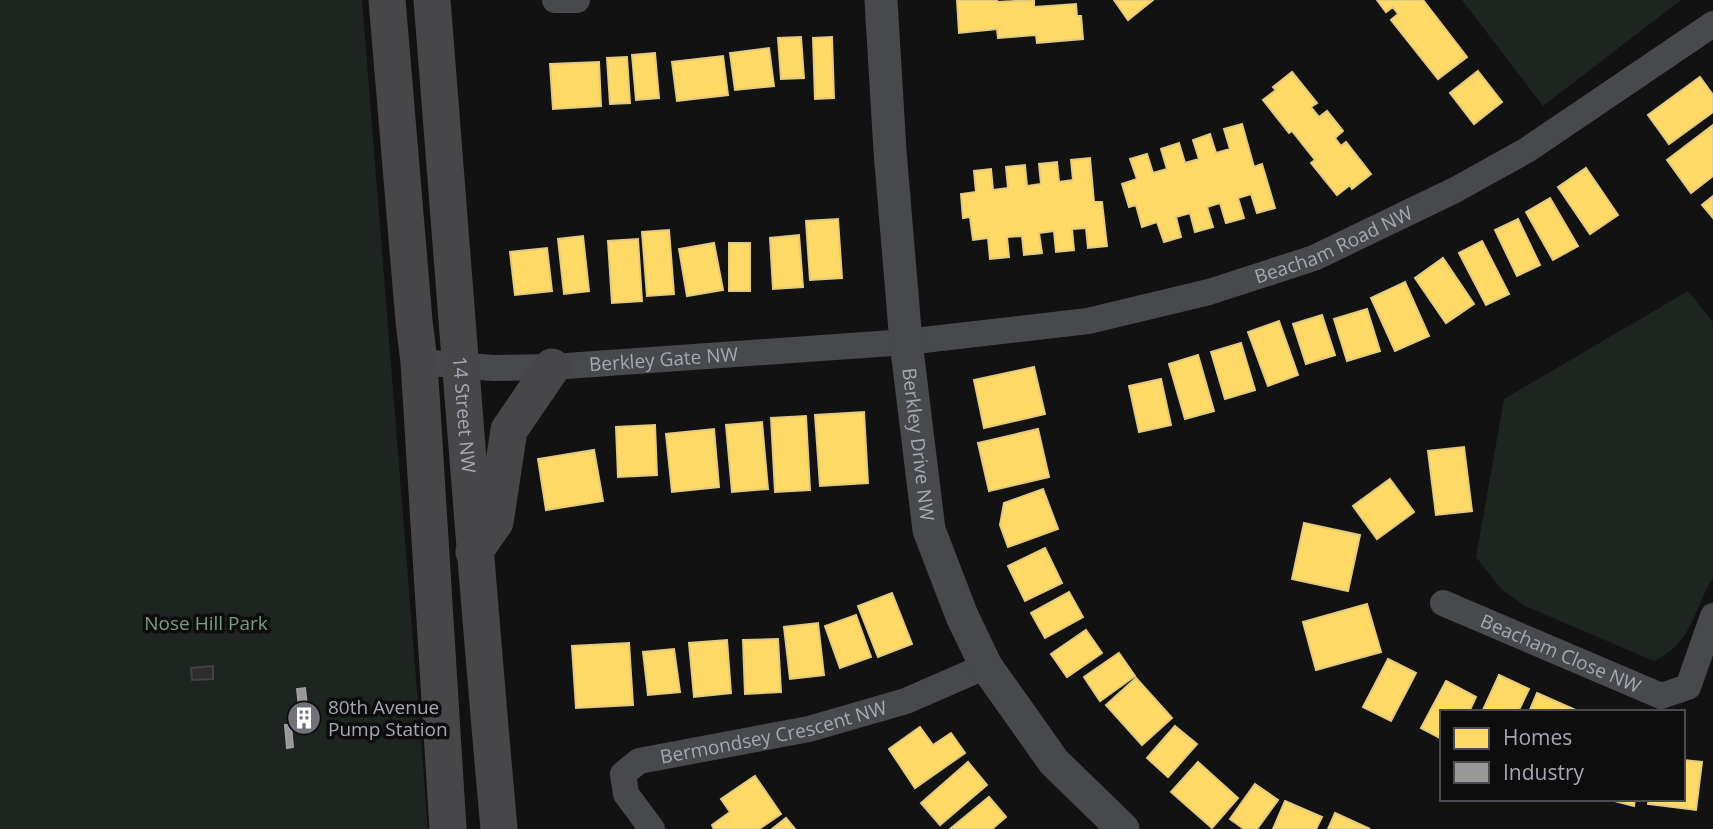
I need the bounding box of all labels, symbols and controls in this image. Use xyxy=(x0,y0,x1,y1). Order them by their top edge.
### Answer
street label: Beacham Road NW xyxy=(1251,199,1417,289)
street label: Berkley Gate NW xyxy=(588,341,739,377)
street label: 14 Street NW xyxy=(447,356,482,474)
street label: Berkley Drive NW xyxy=(896,366,941,523)
street label: Beacham Close NW xyxy=(1476,608,1645,699)
park label: Nose Hill Park xyxy=(144,610,268,636)
place label: 80th Avenue Pump Station xyxy=(328,694,448,742)
street label: Bermondsey Crescent NW xyxy=(658,694,890,770)
building icon: 80th Avenue Pump Station xyxy=(285,699,323,737)
legend xyxy=(1440,710,1685,801)
text: Homes xyxy=(1503,723,1572,751)
text: Industry xyxy=(1503,758,1585,786)

